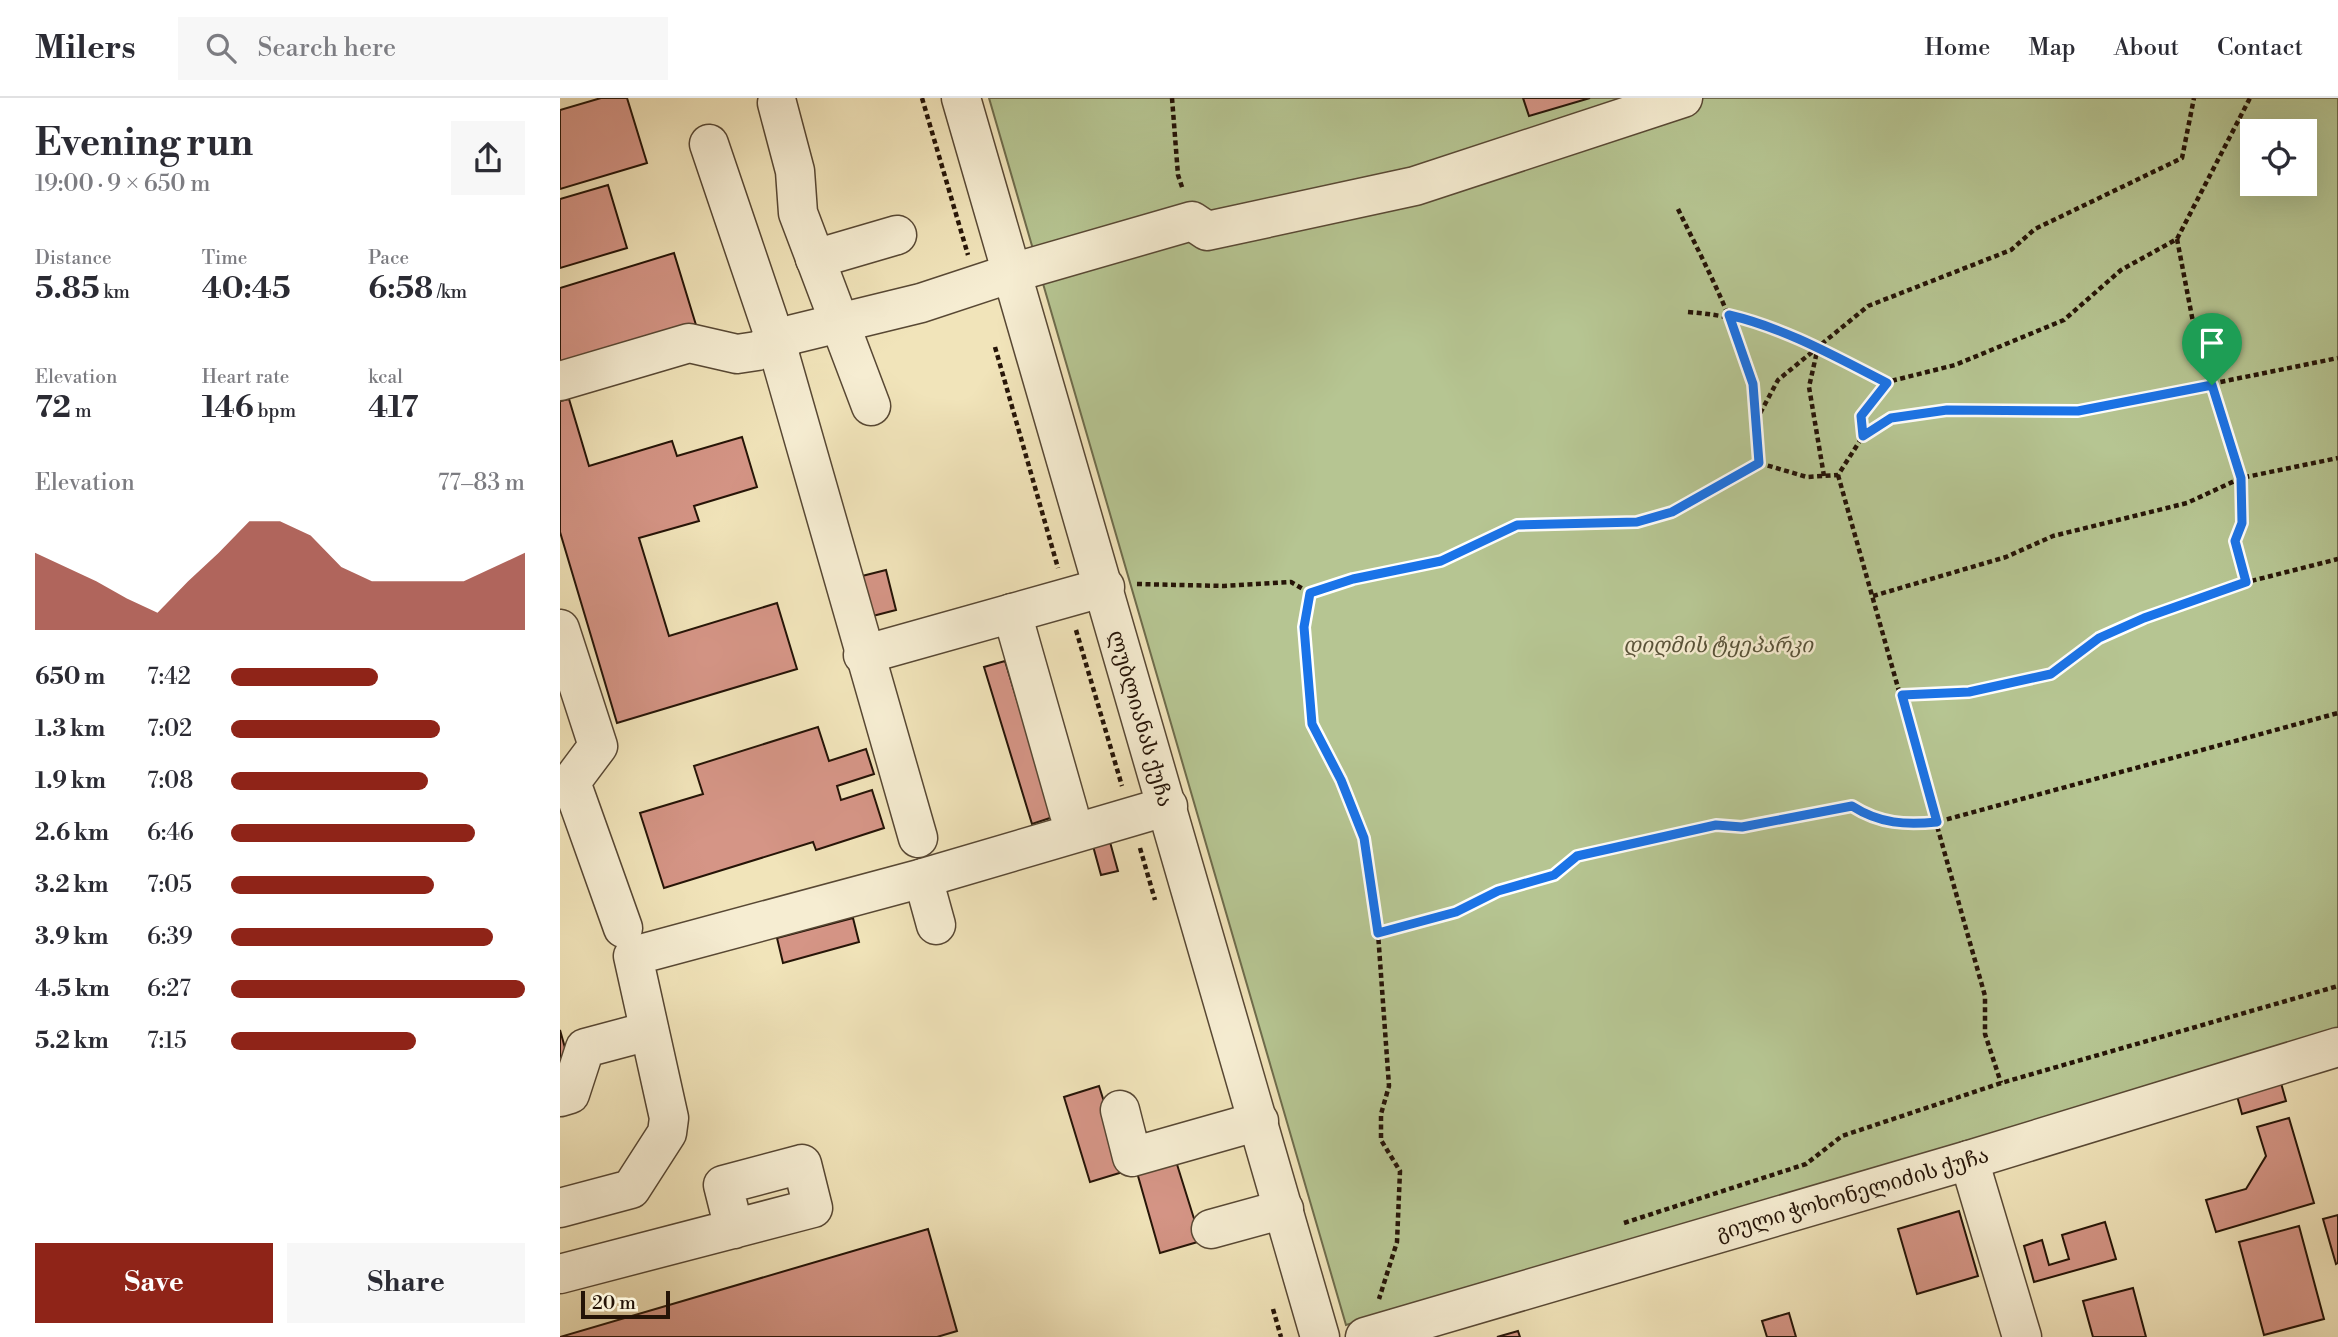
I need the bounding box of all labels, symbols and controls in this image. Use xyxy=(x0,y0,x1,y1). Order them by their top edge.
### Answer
search box xyxy=(178,17,668,80)
text: Milers xyxy=(35,28,136,69)
icon: search xyxy=(202,29,240,67)
text: Search here xyxy=(258,32,396,64)
text: Home xyxy=(1925,33,1990,63)
text: Map xyxy=(2028,33,2076,63)
text: About xyxy=(2114,33,2179,63)
text: Contact xyxy=(2217,33,2303,63)
map controls xyxy=(2240,119,2317,196)
button: locate xyxy=(2240,119,2317,196)
text: Evening run xyxy=(35,120,253,167)
button: share xyxy=(451,121,525,195)
text: 19:00 · 9 × 650 m xyxy=(35,170,210,198)
text: Distance xyxy=(35,246,112,270)
text: Time xyxy=(202,246,247,270)
text: Pace xyxy=(368,246,409,270)
text: 5.85 xyxy=(35,270,100,308)
text: 40:45 xyxy=(202,270,291,308)
text: 6:58 xyxy=(368,270,433,308)
text: km xyxy=(100,280,130,304)
text: /km xyxy=(433,280,467,304)
pin xyxy=(2182,313,2242,385)
icon: arrive xyxy=(2193,324,2231,362)
text: Elevation xyxy=(35,365,117,389)
text: Heart rate xyxy=(202,365,289,389)
text: kcal xyxy=(368,365,403,389)
text: 72 xyxy=(35,389,71,427)
text: 146 xyxy=(202,389,254,427)
text: 417 xyxy=(368,389,419,427)
text: m xyxy=(71,399,92,423)
text: bpm xyxy=(254,399,296,423)
text: Elevation xyxy=(35,469,135,497)
text: 77–83 m xyxy=(438,469,525,497)
street label: ლუბლიანას ქუჩა xyxy=(1102,628,1178,810)
park label: დიღმის ტყეპარკი xyxy=(1623,633,1814,659)
text: 650 m xyxy=(35,663,105,691)
text: 7:42 xyxy=(147,663,191,691)
text: 1.3 km xyxy=(35,715,105,743)
text: 7:02 xyxy=(147,715,192,743)
text: 1.9 km xyxy=(35,767,106,795)
text: 7:08 xyxy=(147,767,193,795)
text: 2.6 km xyxy=(35,819,109,847)
text: 6:46 xyxy=(147,819,194,847)
text: 3.2 km xyxy=(35,871,108,899)
text: 7:05 xyxy=(147,871,192,899)
text: 3.9 km xyxy=(35,923,108,951)
text: 6:39 xyxy=(147,923,193,951)
text: 4.5 km xyxy=(35,975,110,1003)
text: 6:27 xyxy=(147,975,191,1003)
text: 5.2 km xyxy=(35,1027,109,1055)
text: 7:15 xyxy=(147,1027,187,1055)
street label: გიული ჭოხონელიძის ქუჩა xyxy=(1713,1143,1992,1247)
button: Save xyxy=(35,1243,273,1323)
button: Share xyxy=(287,1243,525,1323)
scale bar xyxy=(581,1288,670,1320)
text: 20 m xyxy=(592,1291,636,1315)

